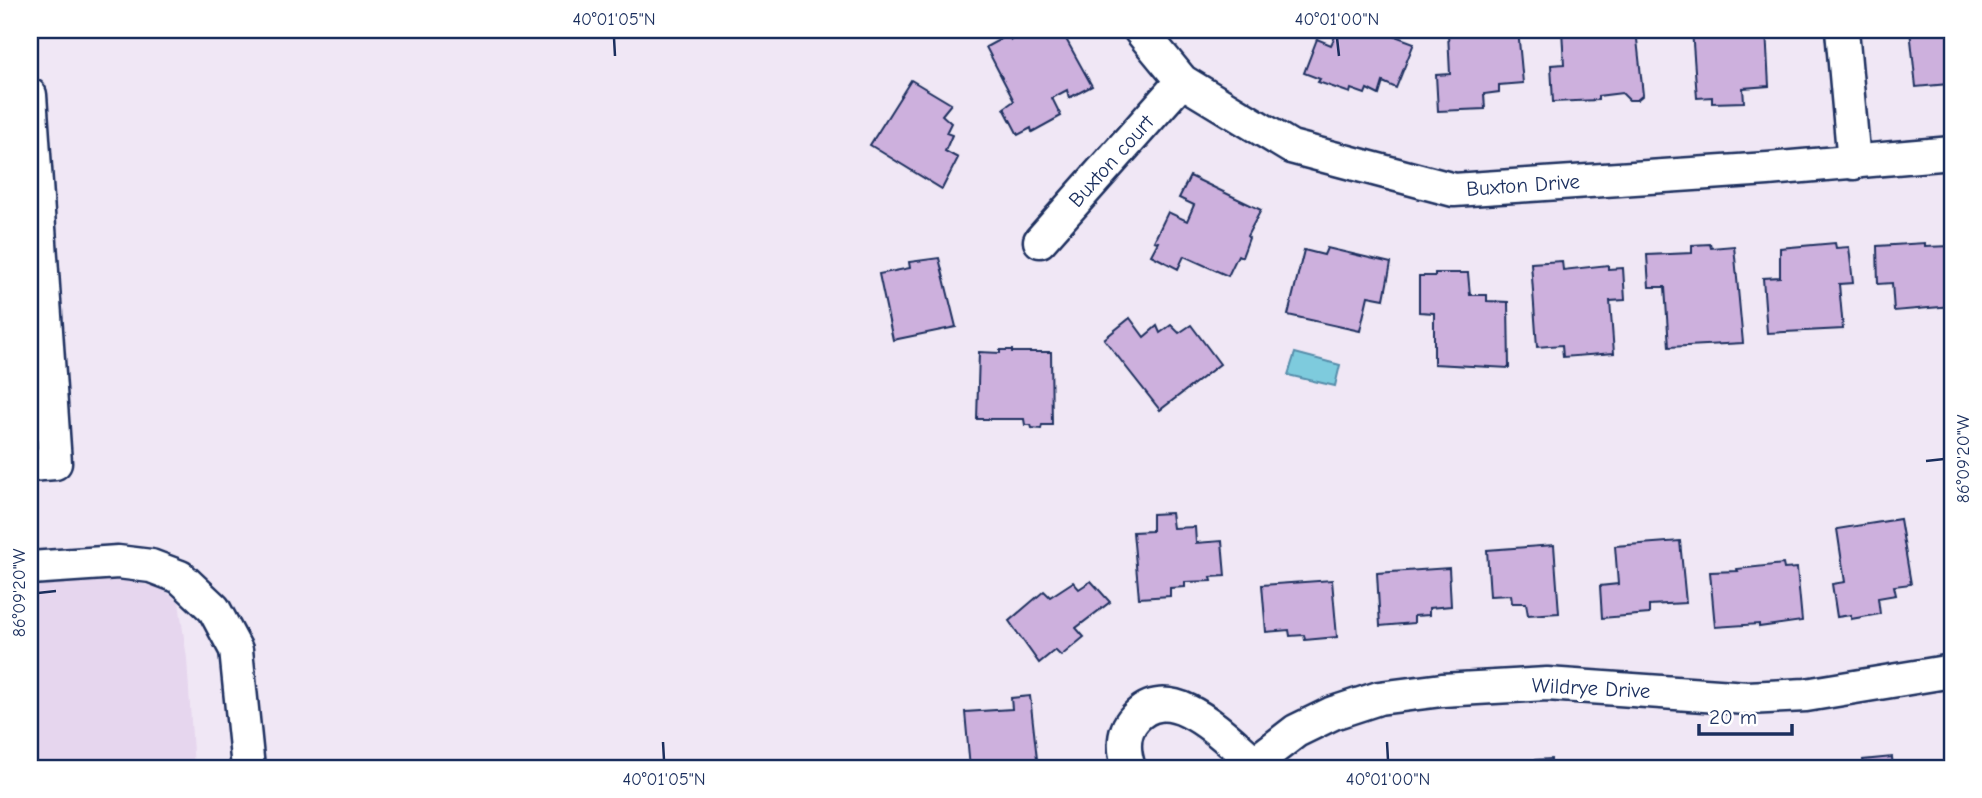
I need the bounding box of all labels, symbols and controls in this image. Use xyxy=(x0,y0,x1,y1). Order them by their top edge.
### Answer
text: 40°01'05"N xyxy=(572,9,656,30)
text: 40°01'00"N xyxy=(1295,9,1379,30)
street label: Buxton court xyxy=(1064,109,1159,212)
street label: Buxton Drive xyxy=(1465,169,1581,201)
text: 86°09'20"W xyxy=(1953,414,1974,503)
text: 86°09'20"W xyxy=(9,548,30,637)
street label: Wildrye Drive xyxy=(1531,673,1651,703)
scale bar xyxy=(1699,693,1791,737)
text: 20 m xyxy=(1709,705,1757,729)
text: 40°01'05"N xyxy=(622,769,706,790)
text: 40°01'00"N xyxy=(1346,769,1430,790)

